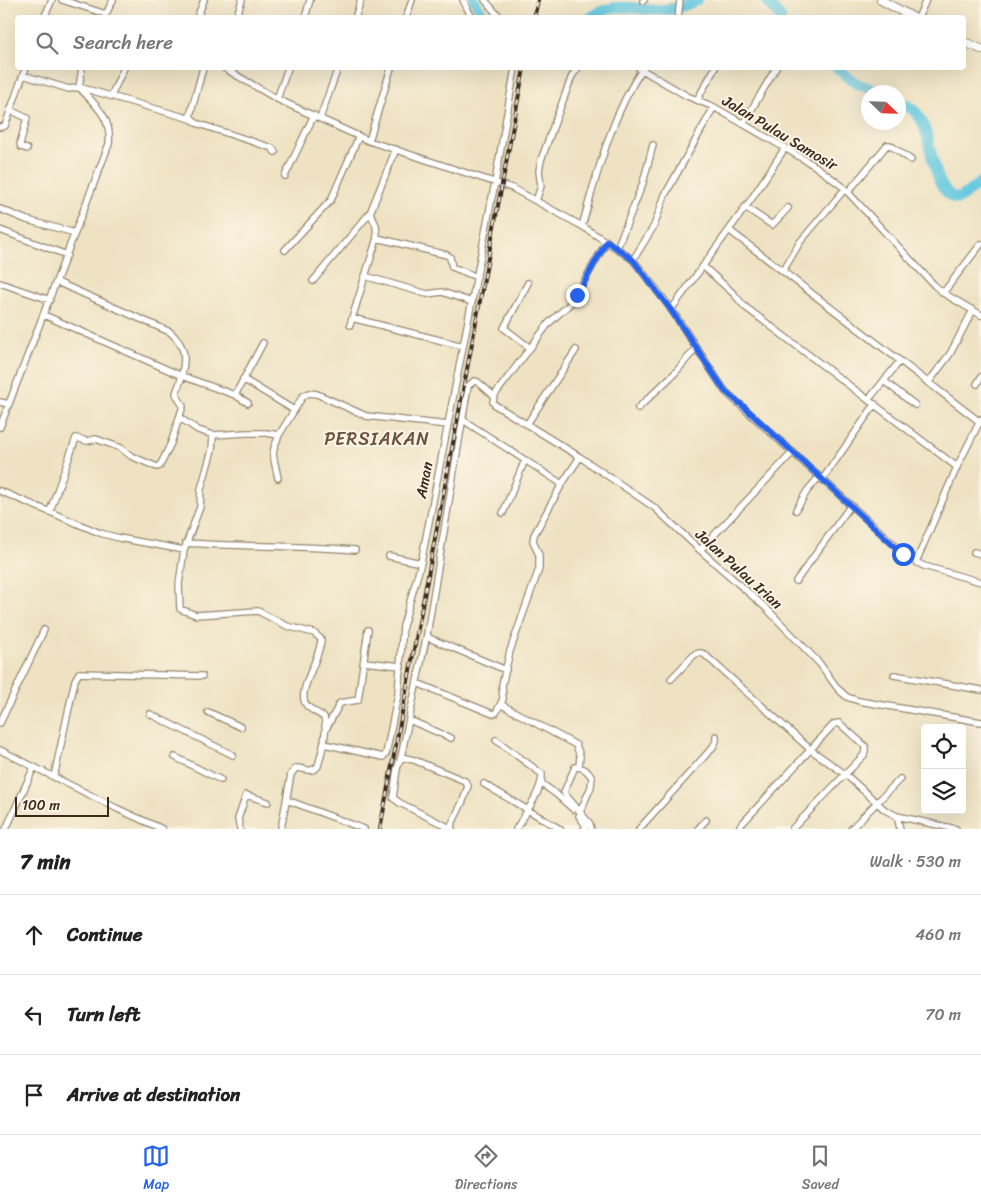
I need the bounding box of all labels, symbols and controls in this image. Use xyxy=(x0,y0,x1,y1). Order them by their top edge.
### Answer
search box xyxy=(15,15,966,70)
text: Search here xyxy=(73,26,173,59)
icon: search xyxy=(33,29,61,57)
north arrow xyxy=(861,85,906,130)
street label: Jalan Pulau Samosir xyxy=(716,88,843,178)
route end xyxy=(566,284,589,307)
district label: PERSIAKAN xyxy=(324,423,430,455)
street label: Aman xyxy=(408,459,440,502)
street label: Jalan Pulau Irian xyxy=(688,522,789,616)
route start xyxy=(892,543,915,566)
map controls xyxy=(921,724,966,814)
button: locate xyxy=(921,724,966,769)
button: layers xyxy=(921,769,966,814)
text: 100 m xyxy=(22,793,60,818)
scale bar xyxy=(15,794,109,817)
text: 7 min xyxy=(20,843,71,881)
text: Walk · 530 m xyxy=(870,847,961,876)
text: Continue xyxy=(67,918,143,951)
text: 460 m xyxy=(915,920,961,949)
icon: ahead xyxy=(20,921,48,949)
text: Turn left xyxy=(67,998,140,1031)
text: 70 m xyxy=(925,1000,961,1029)
icon: left xyxy=(20,1001,48,1029)
text: Arrive at destination xyxy=(67,1078,240,1111)
icon: arrive xyxy=(20,1081,48,1109)
tab: Map xyxy=(142,1142,170,1197)
tab: Directions xyxy=(455,1142,517,1197)
tab: Saved xyxy=(802,1142,839,1197)

